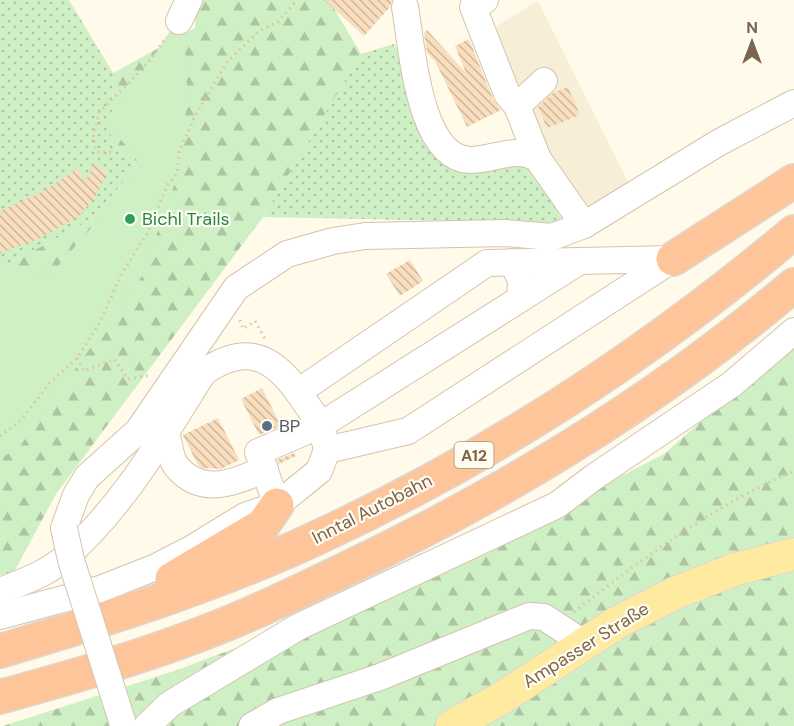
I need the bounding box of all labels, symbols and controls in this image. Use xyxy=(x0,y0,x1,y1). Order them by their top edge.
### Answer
north arrow xyxy=(722,12,782,72)
text: N xyxy=(746,17,758,38)
place label: Bichl Trails xyxy=(142,207,230,231)
marker: Bichl Trails xyxy=(123,212,137,226)
place label: BP xyxy=(279,414,300,438)
marker: BP xyxy=(260,419,274,433)
road number: A12 xyxy=(454,442,494,468)
street label: Inntal Autobahn xyxy=(308,468,436,550)
street label: Ampasser Straße xyxy=(518,597,654,693)

